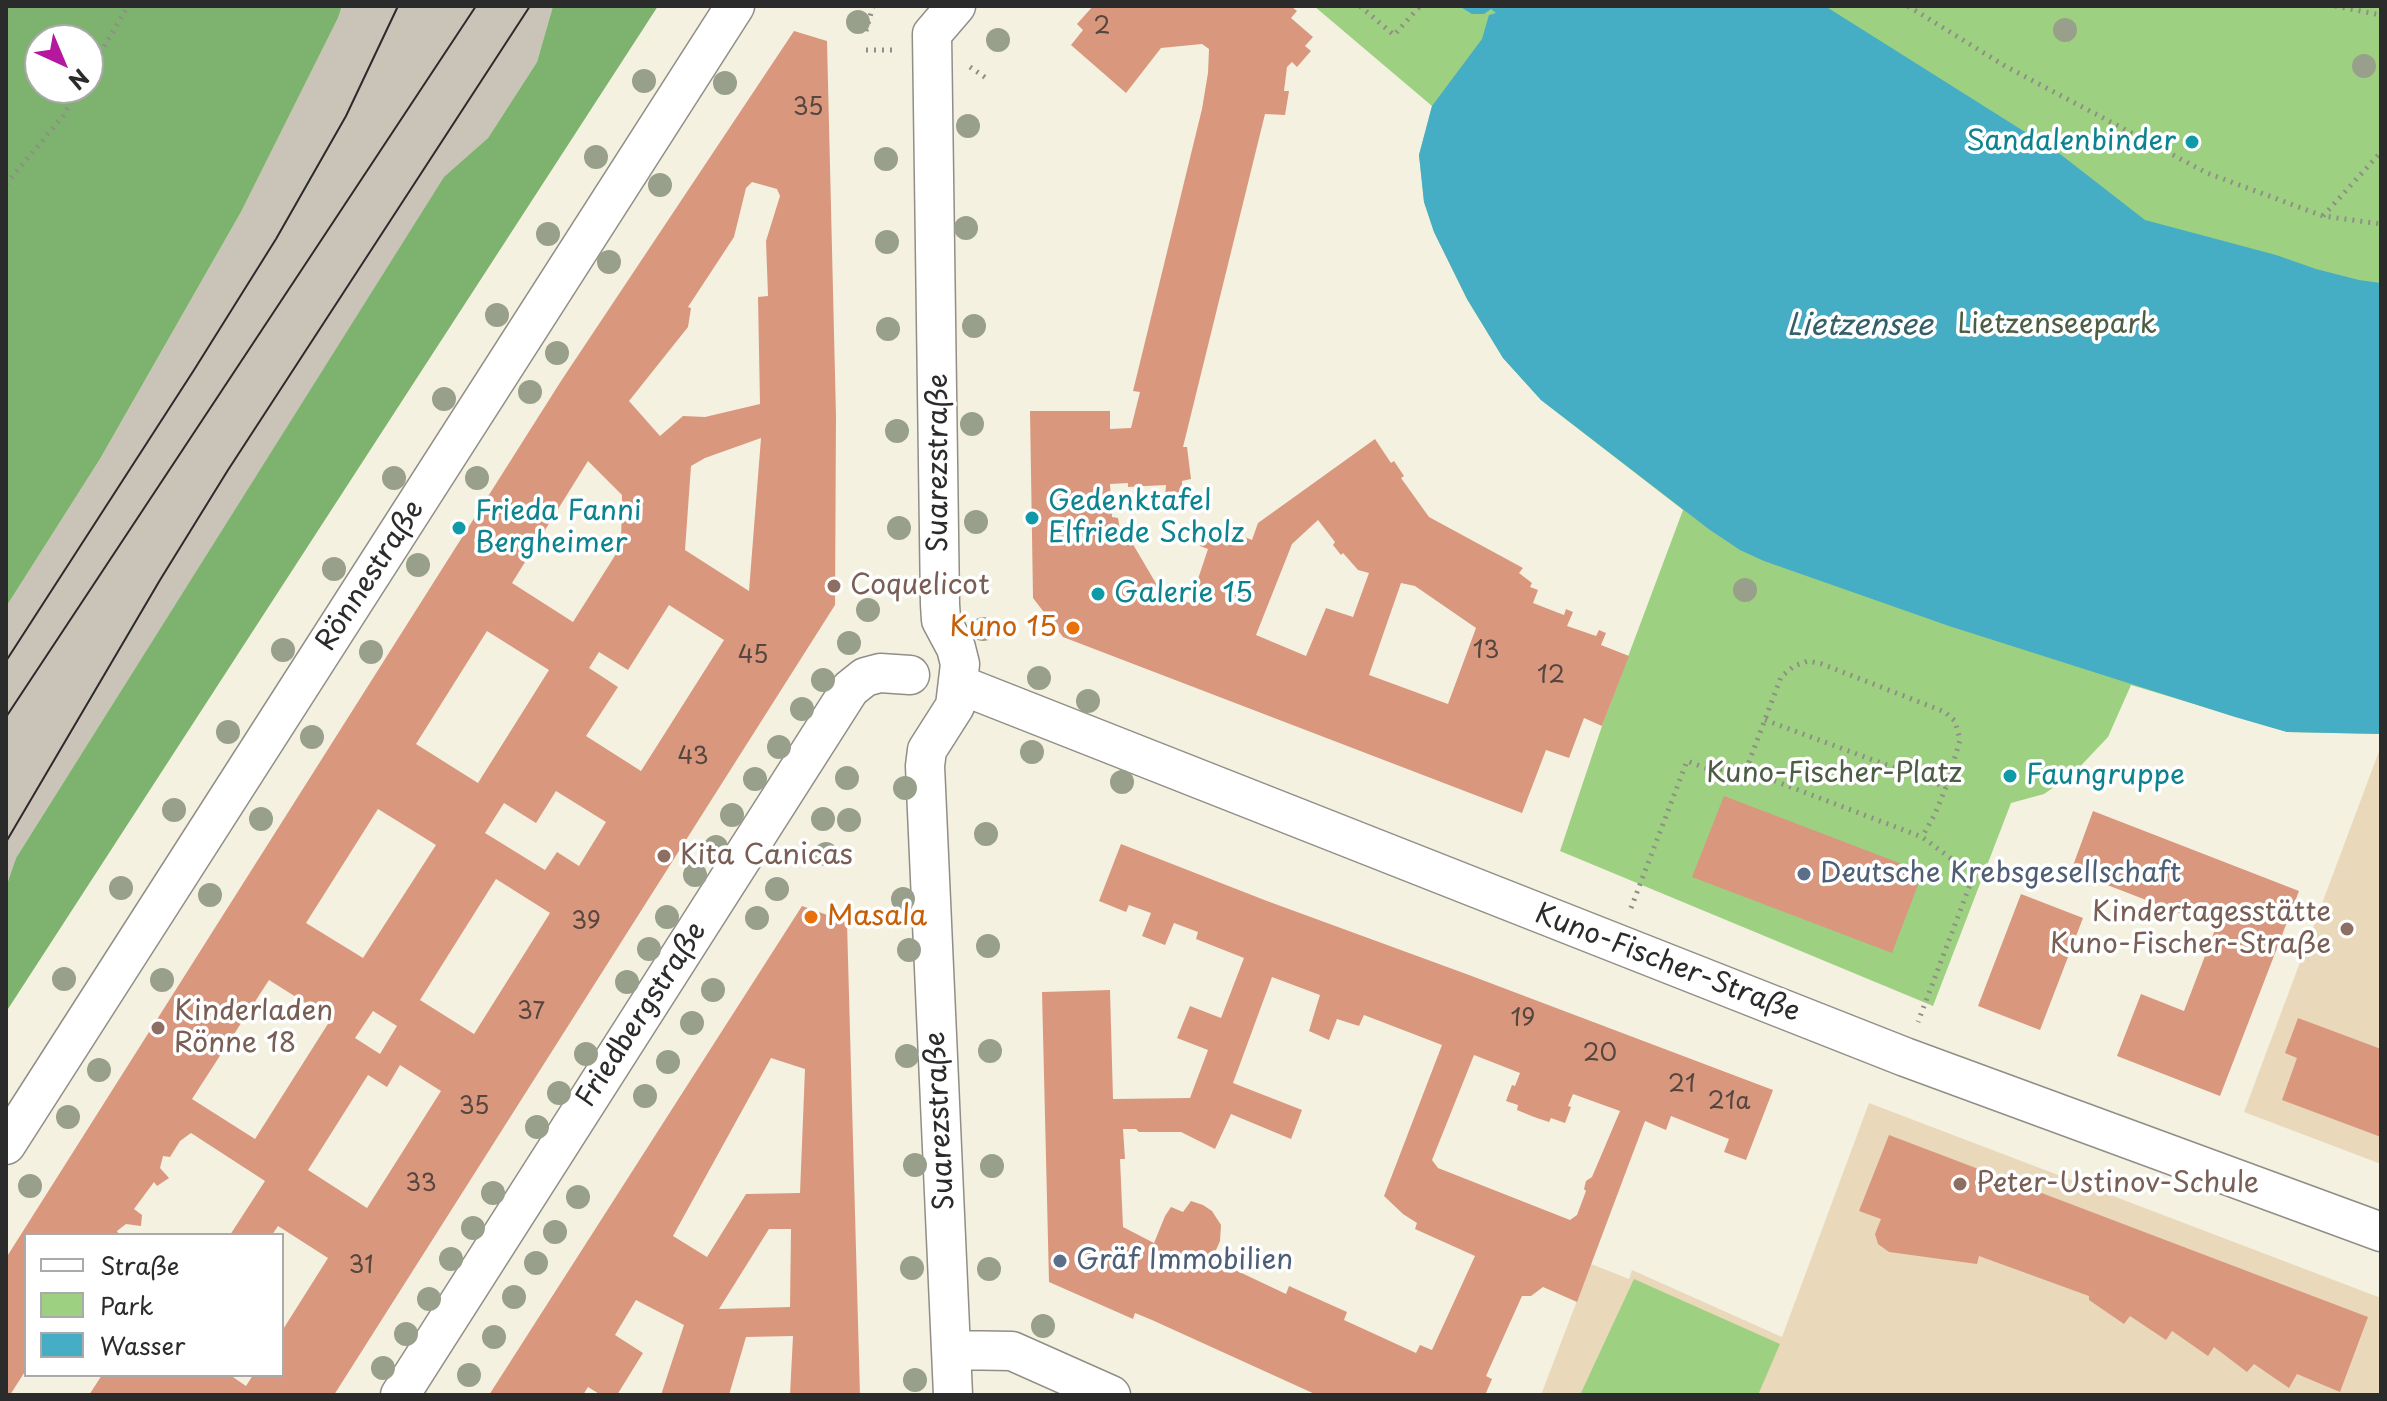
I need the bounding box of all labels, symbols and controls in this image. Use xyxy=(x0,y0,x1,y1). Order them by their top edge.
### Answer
house number: 2 xyxy=(1094,13,1110,41)
north arrow xyxy=(24,24,104,104)
text: N xyxy=(62,62,97,98)
house number: 35 xyxy=(793,94,823,122)
place label: Sandalenbinder xyxy=(1966,125,2176,159)
marker: Sandalenbinder xyxy=(2183,133,2201,151)
park label: Lietzenseepark xyxy=(1957,308,2157,342)
water label: Lietzensee xyxy=(1787,309,1933,345)
street label: Suarezstraße xyxy=(922,373,956,553)
place label: Gedenktafel Elfriede Scholz xyxy=(1048,485,1245,551)
street label: Rönnestraße xyxy=(310,495,432,657)
place label: Frieda Fanni Bergheimer xyxy=(475,495,642,561)
marker: Gedenktafel Elfriede Scholz xyxy=(1023,509,1041,527)
marker: Frieda Fanni Bergheimer xyxy=(450,519,468,537)
place label: Coquelicot xyxy=(850,569,990,603)
marker: Coquelicot xyxy=(825,577,843,595)
place label: Galerie 15 xyxy=(1114,577,1253,611)
marker: Galerie 15 xyxy=(1089,585,1107,603)
place label: Kuno 15 xyxy=(949,611,1057,645)
marker: Kuno 15 xyxy=(1064,619,1082,637)
house number: 13 xyxy=(1473,637,1499,665)
house number: 45 xyxy=(738,642,768,670)
house number: 12 xyxy=(1537,662,1565,690)
house number: 43 xyxy=(677,743,709,771)
park label: Kuno-Fischer-Platz xyxy=(1706,757,1962,791)
place label: Faungruppe xyxy=(2026,759,2185,793)
marker: Faungruppe xyxy=(2001,767,2019,785)
place label: Kita Canicas xyxy=(680,839,853,873)
marker: Kita Canicas xyxy=(655,847,673,865)
place label: Deutsche Krebsgesellschaft xyxy=(1820,857,2181,891)
marker: Deutsche Krebsgesellschaft xyxy=(1795,865,1813,883)
place label: Kindertagesstätte Kuno-Fischer-Straße xyxy=(2050,896,2331,962)
street label: Kuno-Fischer-Straße xyxy=(1530,898,1804,1030)
place label: Masala xyxy=(827,900,927,934)
house number: 39 xyxy=(571,908,601,936)
marker: Masala xyxy=(802,908,820,926)
street label: Friedbergstraße xyxy=(570,916,714,1114)
marker: Kindertagesstätte Kuno-Fischer-Straße xyxy=(2338,920,2356,938)
place label: Kinderladen Rönne 18 xyxy=(174,995,333,1061)
house number: 37 xyxy=(517,998,545,1026)
house number: 19 xyxy=(1511,1005,1535,1033)
marker: Kinderladen Rönne 18 xyxy=(149,1019,167,1037)
street label: Suarezstraße xyxy=(920,1031,962,1211)
house number: 20 xyxy=(1583,1040,1617,1068)
house number: 21 xyxy=(1668,1071,1696,1099)
house number: 21a xyxy=(1708,1088,1750,1116)
house number: 35 xyxy=(459,1093,489,1121)
place label: Peter-Ustinov-Schule xyxy=(1976,1167,2259,1201)
house number: 33 xyxy=(405,1170,437,1198)
marker: Peter-Ustinov-Schule xyxy=(1951,1175,1969,1193)
legend xyxy=(24,1233,284,1377)
place label: Gräf Immobilien xyxy=(1076,1244,1293,1278)
text: Straße xyxy=(100,1247,179,1283)
house number: 31 xyxy=(348,1252,374,1280)
marker: Gräf Immobilien xyxy=(1051,1252,1069,1270)
text: Park xyxy=(100,1287,154,1323)
text: Wasser xyxy=(100,1327,185,1363)

